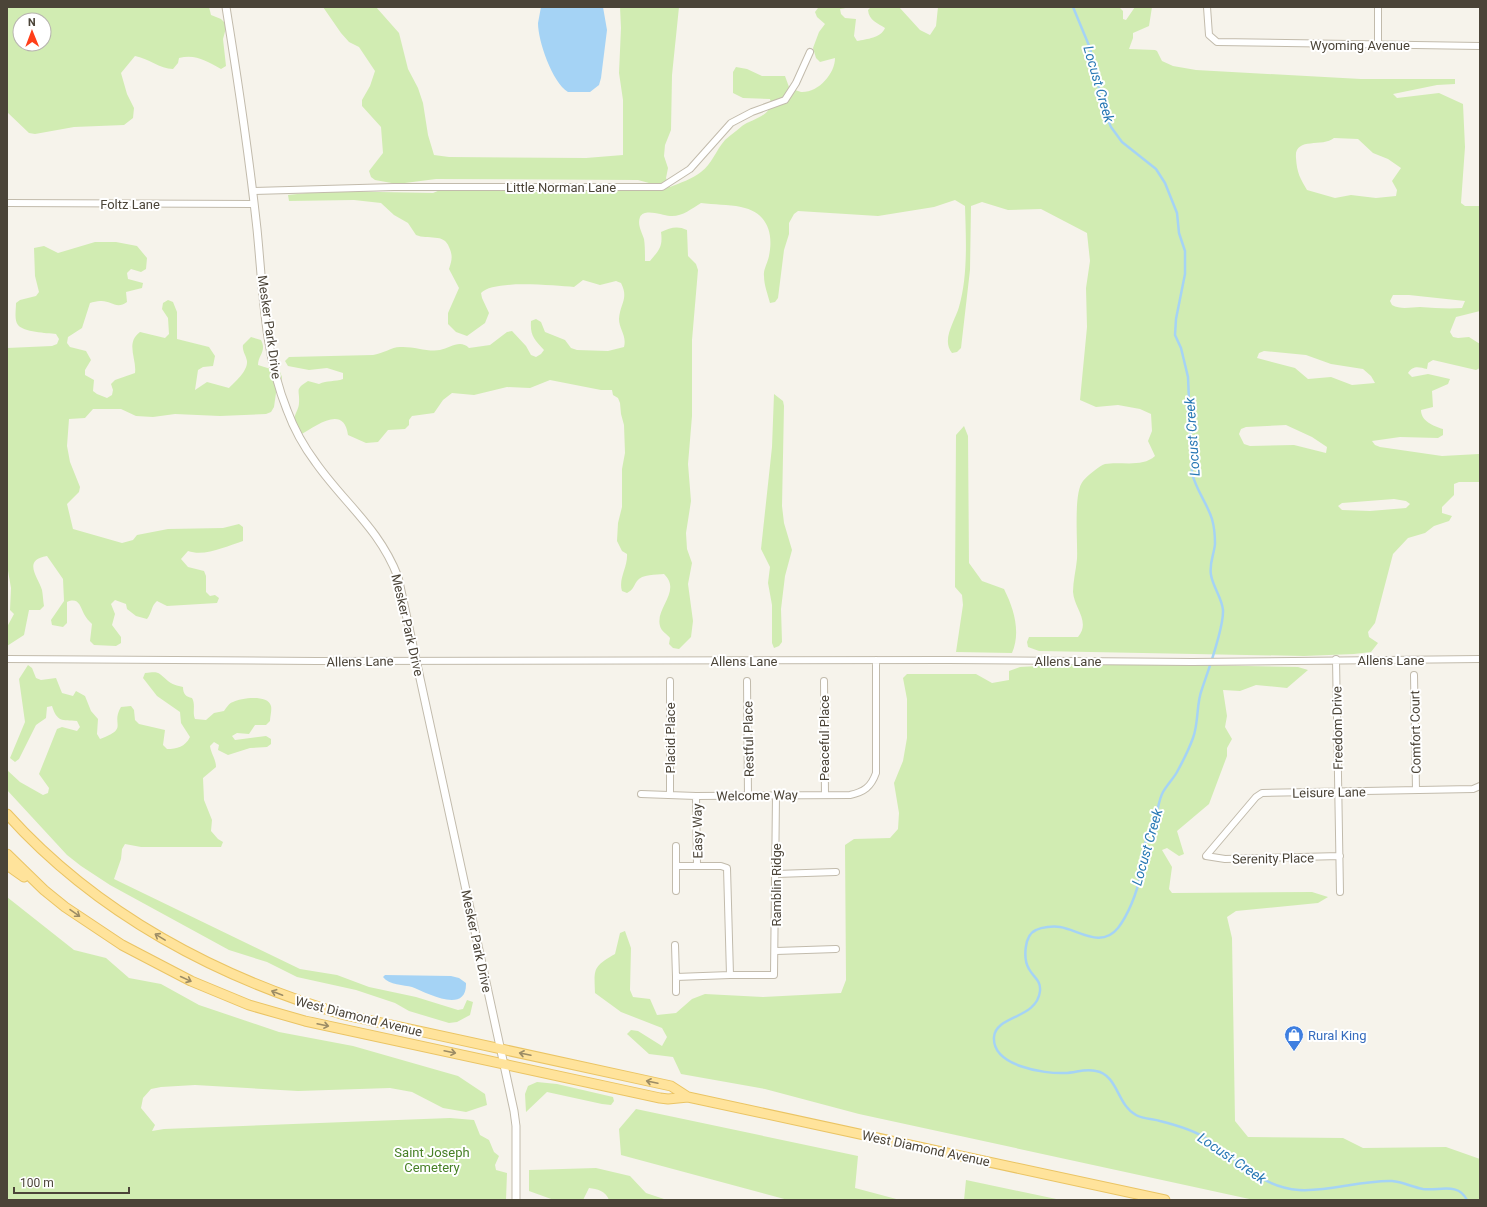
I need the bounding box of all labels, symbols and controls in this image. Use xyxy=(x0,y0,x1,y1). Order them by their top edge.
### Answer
north arrow xyxy=(12,12,52,52)
text: N xyxy=(28,16,36,29)
street label: Wyoming Avenue xyxy=(1310,38,1410,53)
water label: Locust Creek xyxy=(1080,44,1118,125)
street label: Little Norman Lane xyxy=(506,180,616,195)
street label: Foltz Lane xyxy=(100,197,160,212)
street label: Mesker Park Drive xyxy=(255,274,284,380)
water label: Locust Creek xyxy=(1181,396,1203,477)
street label: Mesker Park Drive xyxy=(388,572,427,678)
street label: Allens Lane xyxy=(326,653,394,670)
street label: Allens Lane xyxy=(1358,653,1425,668)
street label: Allens Lane xyxy=(711,654,778,669)
street label: Allens Lane xyxy=(1035,654,1102,669)
street label: Freedom Drive xyxy=(1329,686,1346,770)
street label: Comfort Court xyxy=(1407,690,1424,774)
street label: Peaceful Place xyxy=(817,695,832,781)
street label: Restful Place xyxy=(740,701,757,777)
street label: Placid Place xyxy=(663,702,678,774)
street label: Leisure Lane xyxy=(1292,784,1366,801)
street label: Welcome Way xyxy=(716,787,798,804)
street label: Easy Way xyxy=(690,803,705,859)
water label: Locust Creek xyxy=(1128,806,1166,887)
street label: Ramblin Ridge xyxy=(769,843,784,927)
street label: Serenity Place xyxy=(1232,850,1314,867)
street label: Mesker Park Drive xyxy=(458,888,495,994)
one-way arrow xyxy=(69,909,80,917)
one-way arrow xyxy=(155,933,166,941)
one-way arrow xyxy=(180,976,192,983)
one-way arrow xyxy=(272,989,284,997)
street label: West Diamond Avenue xyxy=(294,993,424,1040)
one-way arrow xyxy=(316,1021,329,1029)
shop icon: Rural King xyxy=(1283,1024,1305,1052)
place label: Rural King xyxy=(1308,1028,1367,1043)
one-way arrow xyxy=(443,1049,456,1057)
one-way arrow xyxy=(519,1050,532,1058)
one-way arrow xyxy=(646,1078,659,1086)
street label: West Diamond Avenue xyxy=(861,1128,991,1169)
water label: Locust Creek xyxy=(1195,1129,1270,1187)
park label: Saint Joseph Cemetery xyxy=(394,1145,470,1175)
scale bar xyxy=(14,1169,129,1195)
text: 100 m xyxy=(20,1176,54,1190)

